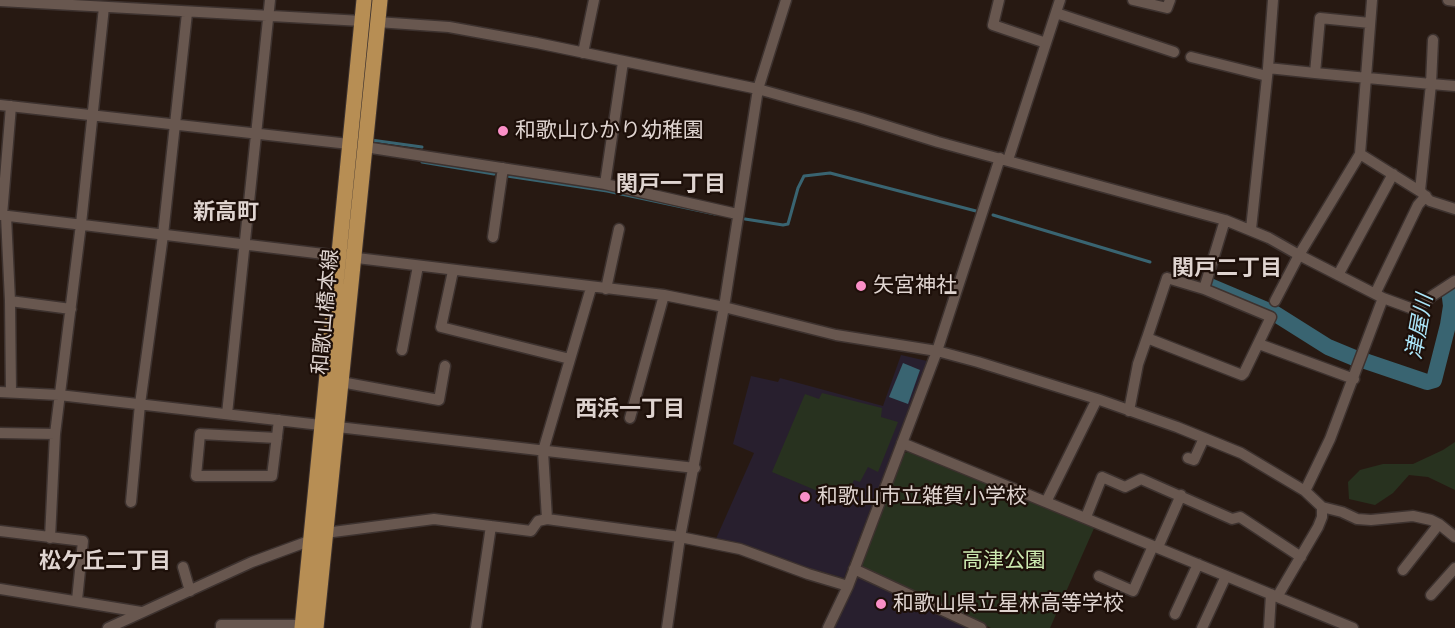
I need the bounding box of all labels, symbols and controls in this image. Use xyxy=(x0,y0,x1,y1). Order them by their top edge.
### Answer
place label: 和歌山ひかり幼稚園 xyxy=(515,118,704,144)
marker: 和歌山ひかり幼稚園 xyxy=(496,124,510,138)
district label: 関戸一丁目 xyxy=(616,172,726,198)
district label: 新高町 xyxy=(193,200,259,226)
street label: 和歌山橋本線 xyxy=(308,248,344,376)
district label: 関戸二丁目 xyxy=(1172,256,1282,282)
place label: 矢宮神社 xyxy=(873,273,957,299)
marker: 矢宮神社 xyxy=(854,279,868,293)
water label: 津屋川 xyxy=(1401,292,1439,362)
district label: 西浜一丁目 xyxy=(575,397,685,423)
place label: 和歌山市立雑賀小学校 xyxy=(817,484,1027,510)
marker: 和歌山市立雑賀小学校 xyxy=(798,490,812,504)
park label: 高津公園 xyxy=(962,548,1046,574)
district label: 松ケ丘二丁目 xyxy=(39,549,171,575)
place label: 和歌山県立星林高等学校 xyxy=(893,591,1124,617)
marker: 和歌山県立星林高等学校 xyxy=(874,597,888,611)

